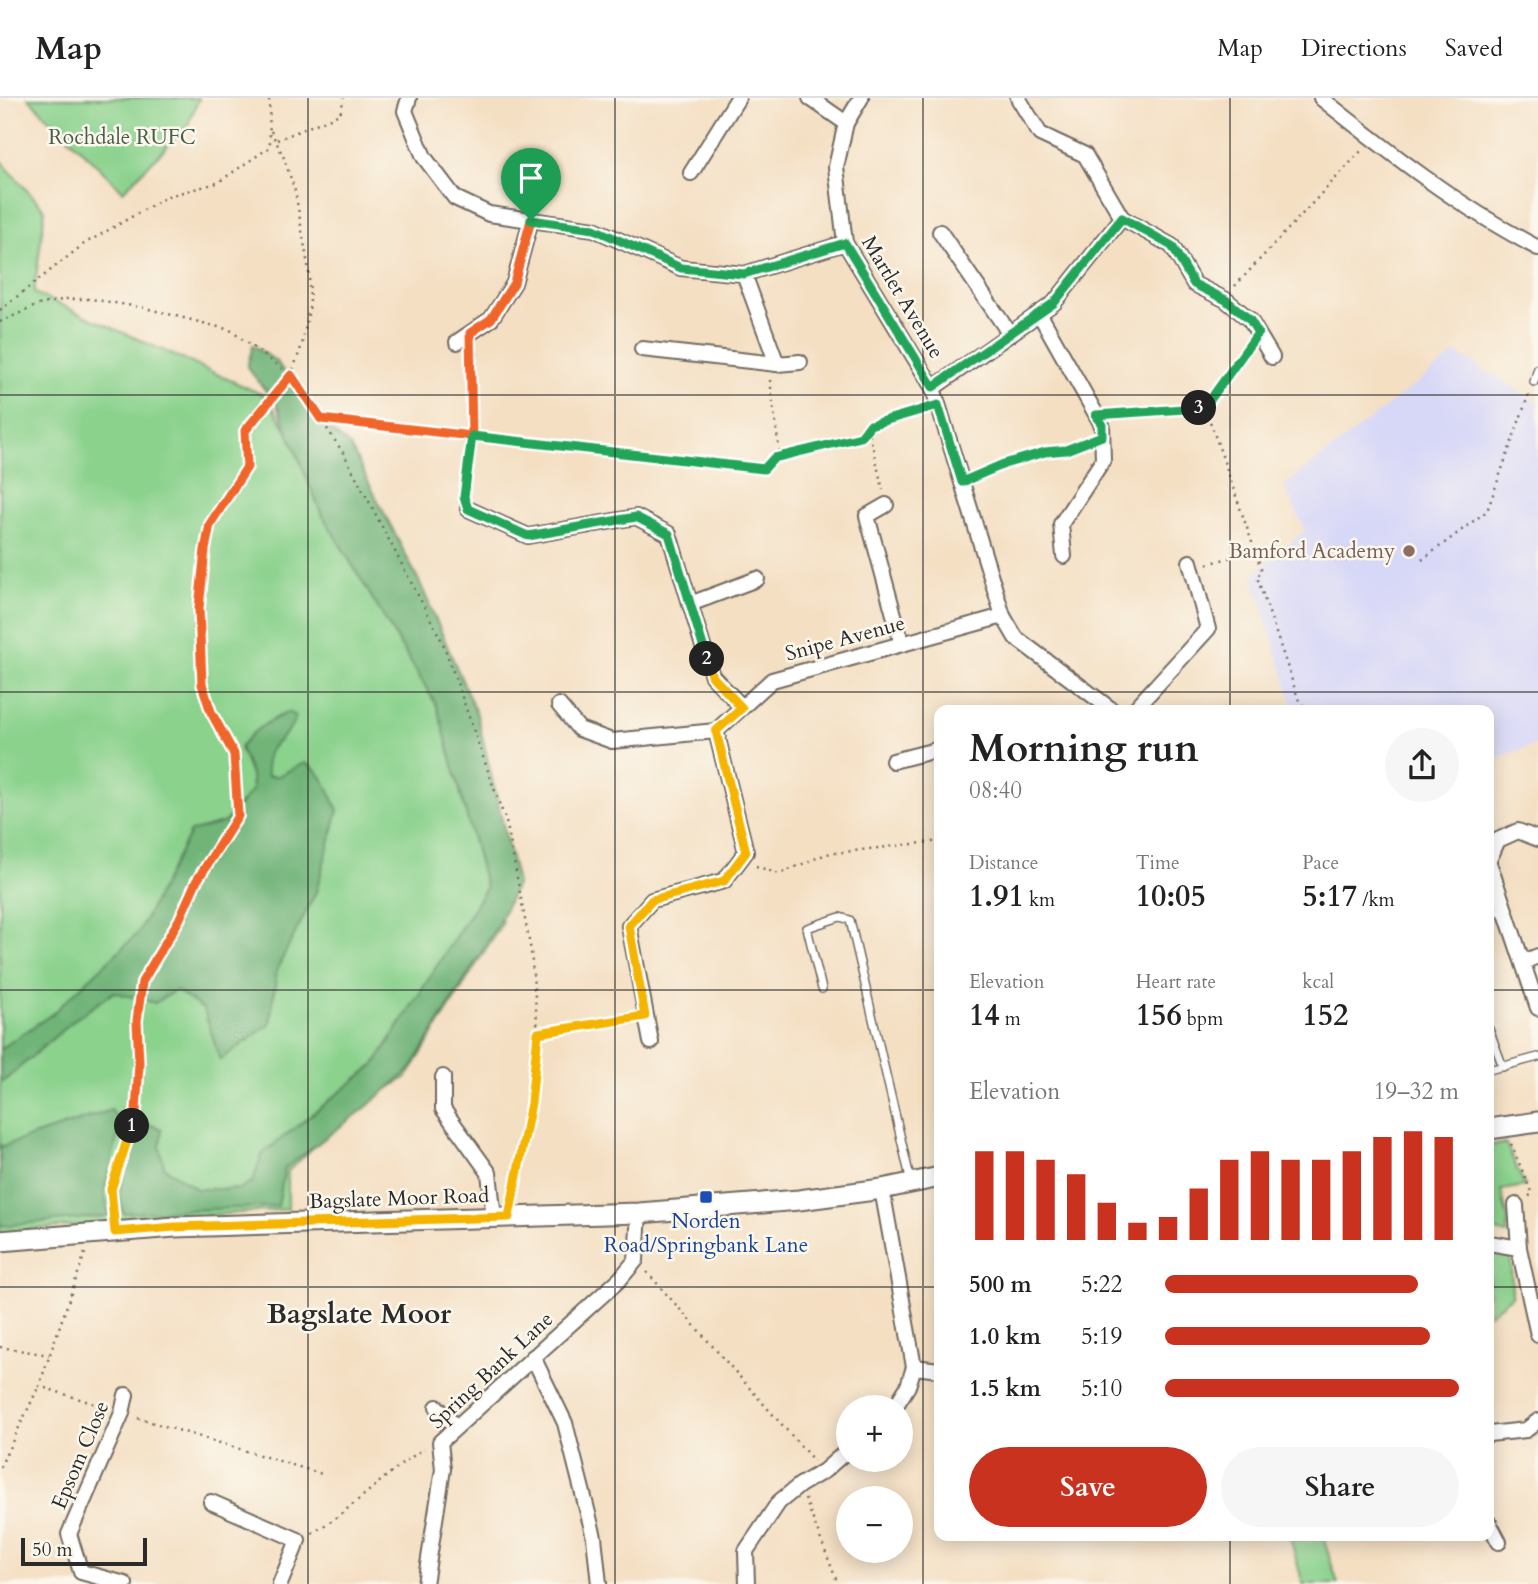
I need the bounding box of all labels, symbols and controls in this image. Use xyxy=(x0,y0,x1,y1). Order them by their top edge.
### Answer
text: Map xyxy=(35,26,102,71)
text: Map xyxy=(1217,32,1263,65)
text: Directions xyxy=(1301,32,1407,65)
text: Saved xyxy=(1445,32,1503,65)
park label: Rochdale RUFC xyxy=(48,123,196,152)
pin xyxy=(501,148,561,220)
icon: arrive xyxy=(512,159,550,197)
street label: Martlet Avenue xyxy=(855,230,951,364)
pin: 3 xyxy=(1182,390,1216,426)
text: 3 xyxy=(1194,394,1203,420)
place label: Bamford Academy xyxy=(1229,537,1395,566)
marker: Bamford Academy xyxy=(1401,543,1417,559)
street label: Snipe Avenue xyxy=(782,609,908,668)
pin: 2 xyxy=(690,642,724,676)
text: 2 xyxy=(702,645,711,671)
text: Morning run xyxy=(969,723,1199,775)
button: share xyxy=(1385,728,1459,802)
text: 08:40 xyxy=(969,775,1022,806)
text: Distance xyxy=(969,850,1038,876)
text: Time xyxy=(1136,850,1180,876)
text: Pace xyxy=(1302,850,1339,876)
text: 1.91 xyxy=(969,876,1024,917)
text: 10:05 xyxy=(1136,876,1206,917)
text: 5:17 xyxy=(1302,876,1357,917)
text: km xyxy=(1024,887,1055,913)
text: /km xyxy=(1357,887,1395,913)
text: Elevation xyxy=(969,969,1044,995)
text: Heart rate xyxy=(1136,969,1216,995)
text: kcal xyxy=(1302,969,1334,995)
text: 14 xyxy=(969,995,1000,1036)
text: 156 xyxy=(1136,995,1182,1036)
text: 152 xyxy=(1302,995,1348,1036)
text: m xyxy=(1000,1006,1021,1032)
text: bpm xyxy=(1182,1006,1223,1032)
text: Elevation xyxy=(969,1076,1060,1107)
text: 19–32 m xyxy=(1374,1076,1459,1107)
pin: 1 xyxy=(114,1108,150,1144)
text: 1 xyxy=(127,1112,136,1138)
street label: Bagslate Moor Road xyxy=(308,1181,490,1216)
marker: Norden Road/Springbank Lane xyxy=(698,1189,714,1205)
place label: Norden Road/Springbank Lane xyxy=(604,1207,808,1260)
text: 500 m xyxy=(969,1269,1032,1300)
text: 5:22 xyxy=(1081,1269,1122,1300)
district label: Bagslate Moor xyxy=(267,1295,452,1333)
street label: Spring Bank Lane xyxy=(423,1305,560,1436)
text: 1.0 km xyxy=(969,1321,1041,1352)
text: 5:19 xyxy=(1081,1321,1122,1352)
text: 1.5 km xyxy=(969,1373,1041,1404)
text: 5:10 xyxy=(1081,1373,1122,1404)
map controls xyxy=(836,1395,913,1563)
button: + xyxy=(836,1395,913,1472)
street label: Epsom Close xyxy=(45,1396,116,1514)
button: Save xyxy=(969,1447,1207,1527)
button: Share xyxy=(1221,1447,1459,1527)
button: − xyxy=(836,1486,913,1563)
scale bar xyxy=(21,1535,147,1567)
text: 50 m xyxy=(32,1537,73,1563)

